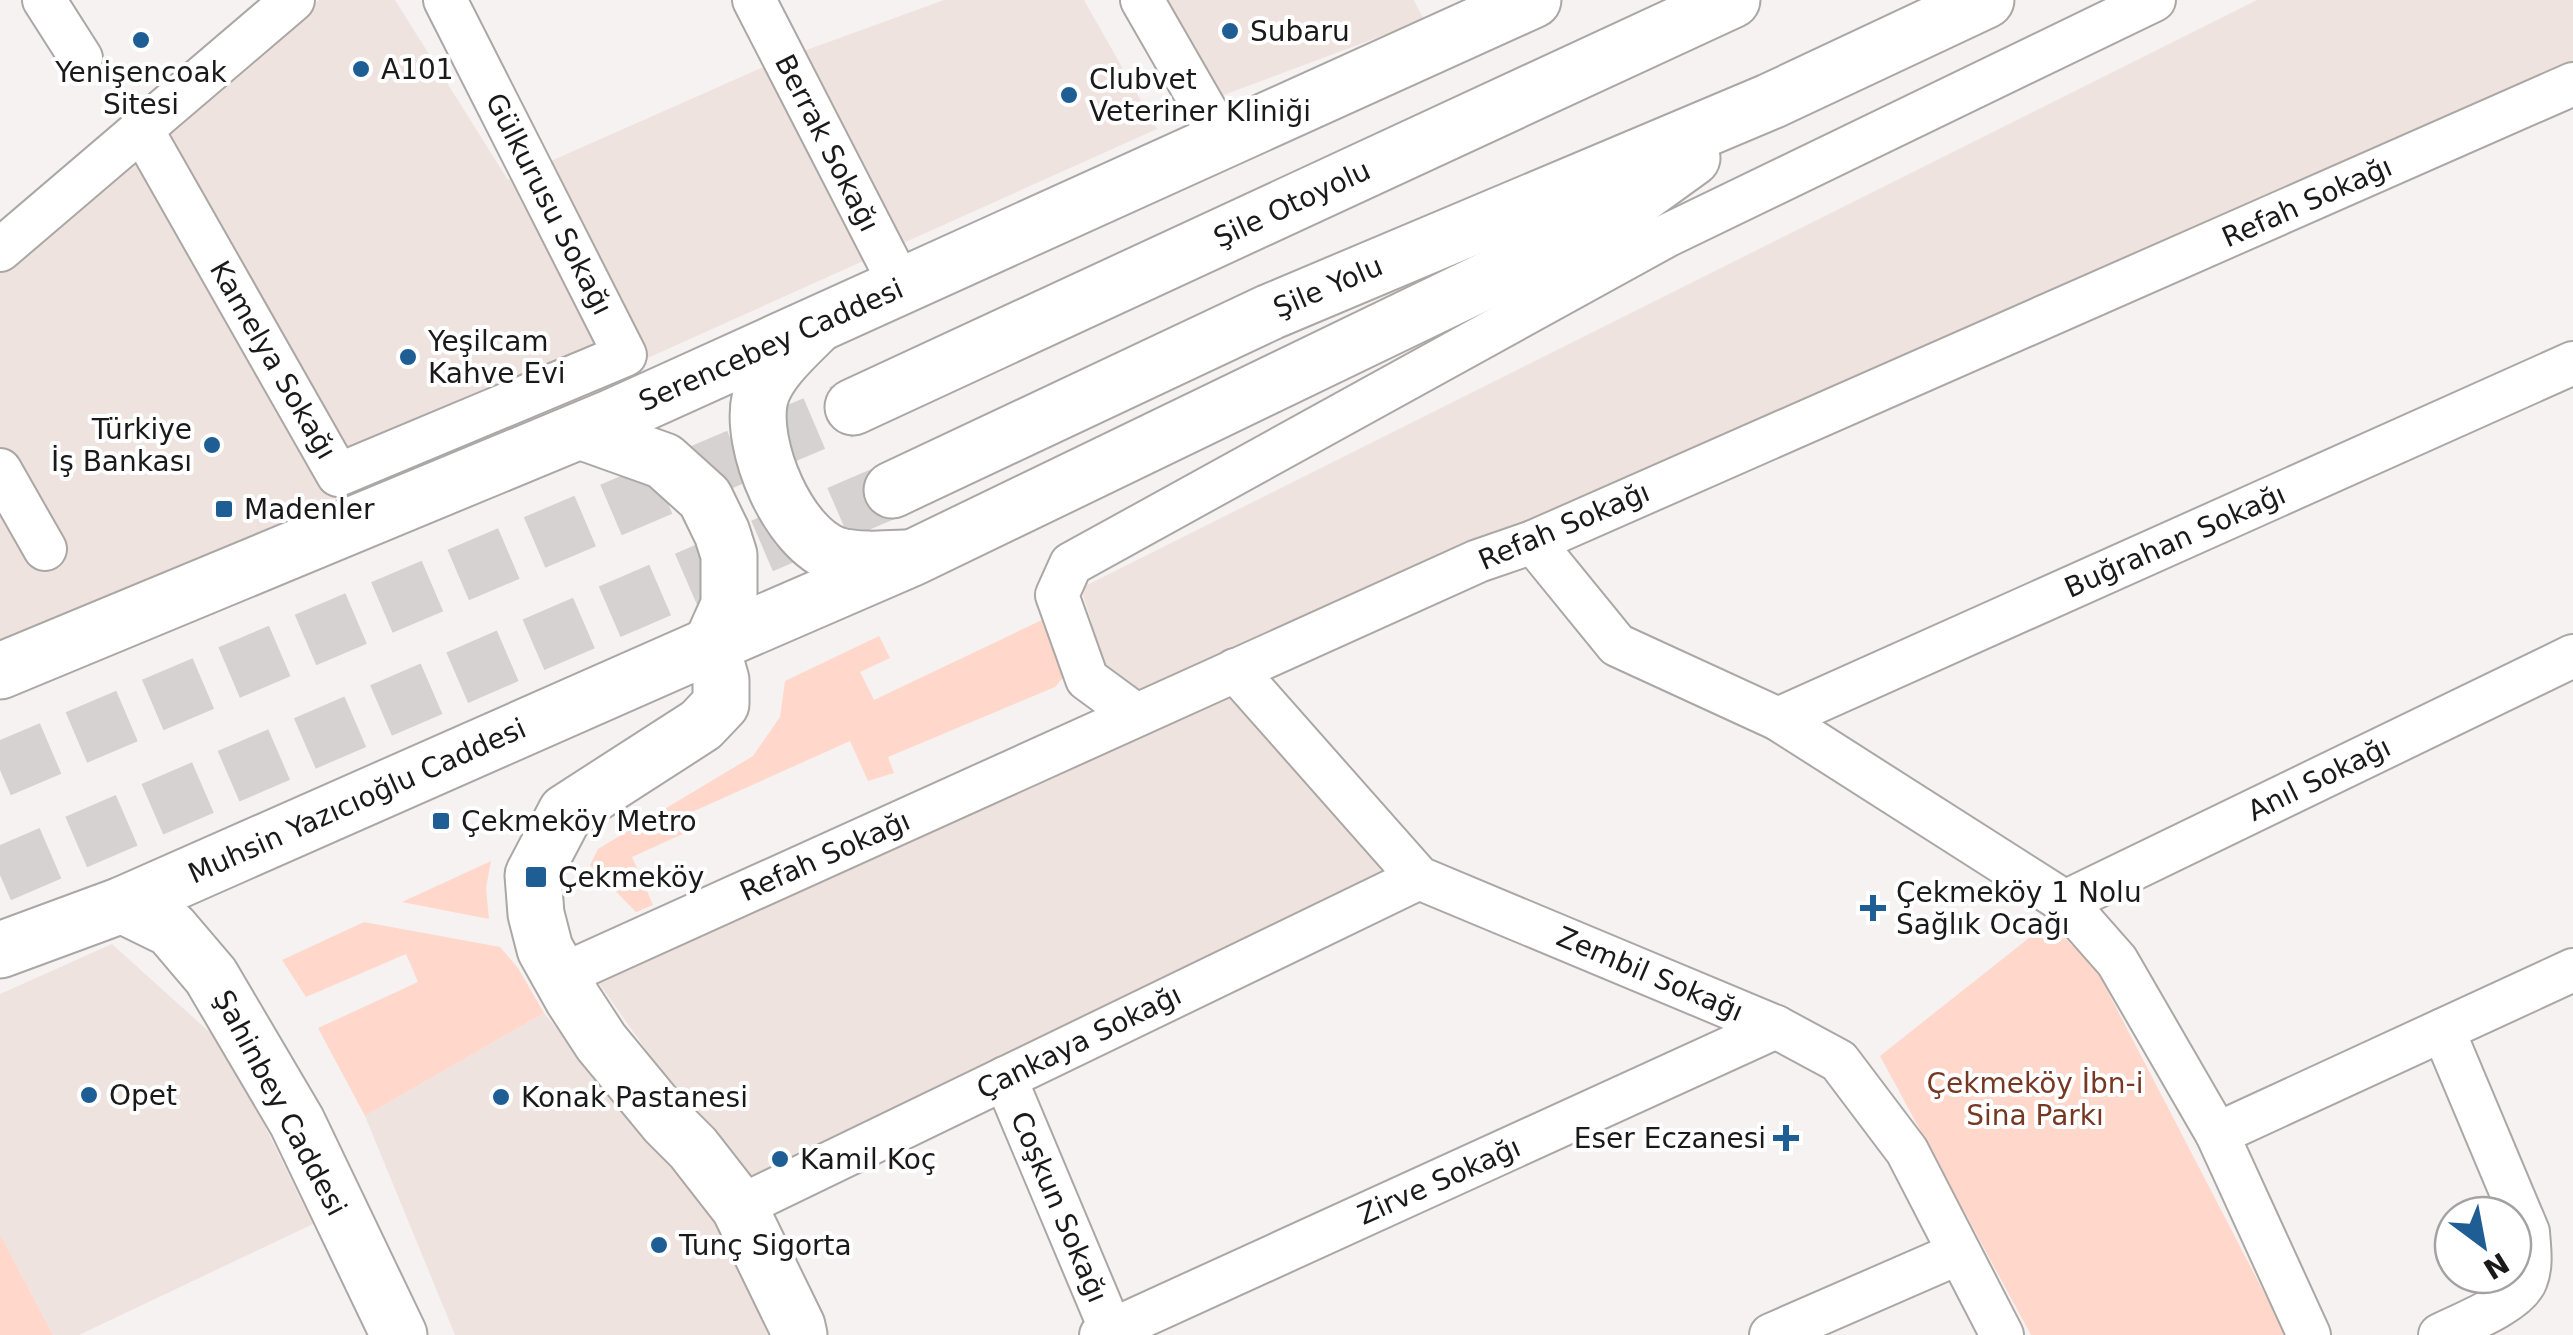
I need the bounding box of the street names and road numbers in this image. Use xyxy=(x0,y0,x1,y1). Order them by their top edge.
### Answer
street label: Berrak Sokağı xyxy=(768,49,886,237)
street label: Gülkurusu Sokağı xyxy=(479,88,619,320)
street label: Refah Sokağı xyxy=(2217,150,2397,254)
street label: Şile Otoyolu xyxy=(1209,153,1375,255)
street label: Şile Yolu xyxy=(1268,249,1388,325)
street label: Kamelya Sokağı xyxy=(203,255,343,465)
street label: Serencebey Caddesi xyxy=(634,272,908,418)
street label: Refah Sokağı xyxy=(1474,475,1654,577)
street label: Buğrahan Sokağı xyxy=(2059,477,2291,605)
street label: Muhsin Yazıcıoğlu Caddesi xyxy=(183,712,531,890)
street label: Anıl Sokağı xyxy=(2242,730,2396,828)
street label: Refah Sokağı xyxy=(735,804,915,908)
street label: Zembil Sokağı xyxy=(1552,920,1748,1028)
street label: Çankaya Sokağı xyxy=(971,978,1187,1106)
street label: Şahinbey Caddesi xyxy=(207,985,353,1221)
street label: Coşkun Sokağı xyxy=(1004,1106,1114,1308)
street label: Zirve Sokağı xyxy=(1353,1130,1525,1232)

